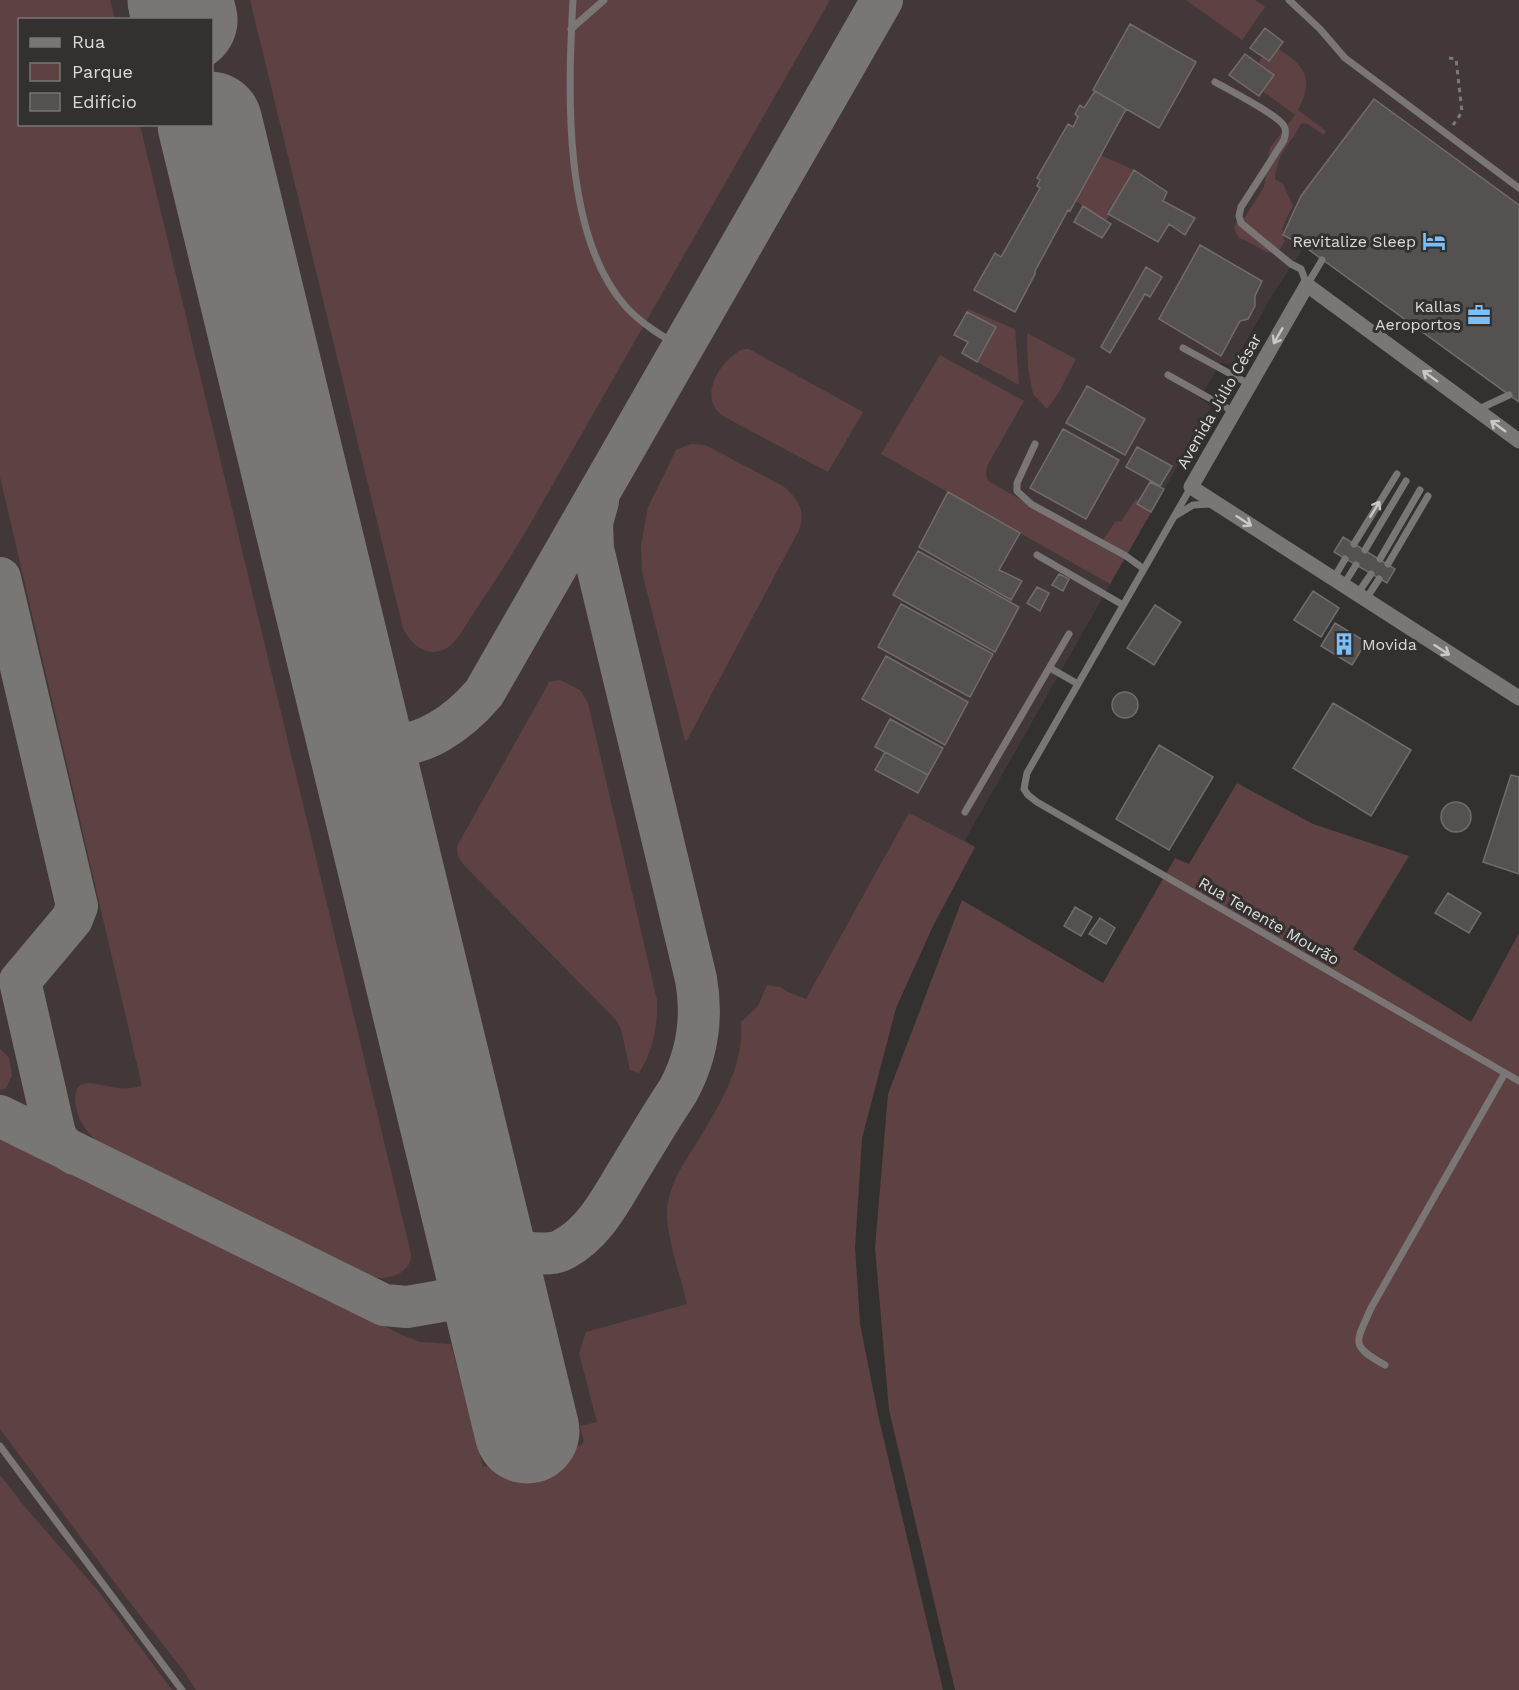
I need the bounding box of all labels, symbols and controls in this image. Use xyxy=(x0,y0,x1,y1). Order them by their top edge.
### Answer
legend xyxy=(18,18,213,126)
text: Rua xyxy=(72,31,105,52)
text: Parque xyxy=(72,61,133,82)
text: Edifício xyxy=(72,91,137,112)
hotel icon: Revitalize Sleep xyxy=(1421,228,1447,254)
place label: Revitalize Sleep xyxy=(1292,232,1416,251)
place label: Kallas Aeroportos xyxy=(1375,297,1461,334)
office icon: Kallas Aeroportos xyxy=(1466,302,1492,328)
one-way arrow xyxy=(1271,327,1283,344)
street label: Avenida Júlio César xyxy=(1173,330,1266,472)
one-way arrow xyxy=(1422,369,1438,382)
one-way arrow xyxy=(1490,419,1506,432)
one-way arrow xyxy=(1370,501,1382,518)
one-way arrow xyxy=(1235,514,1252,527)
building icon: Movida xyxy=(1331,631,1357,657)
place label: Movida xyxy=(1362,635,1417,654)
one-way arrow xyxy=(1434,643,1451,656)
street label: Rua Tenente Mourão xyxy=(1195,873,1343,969)

